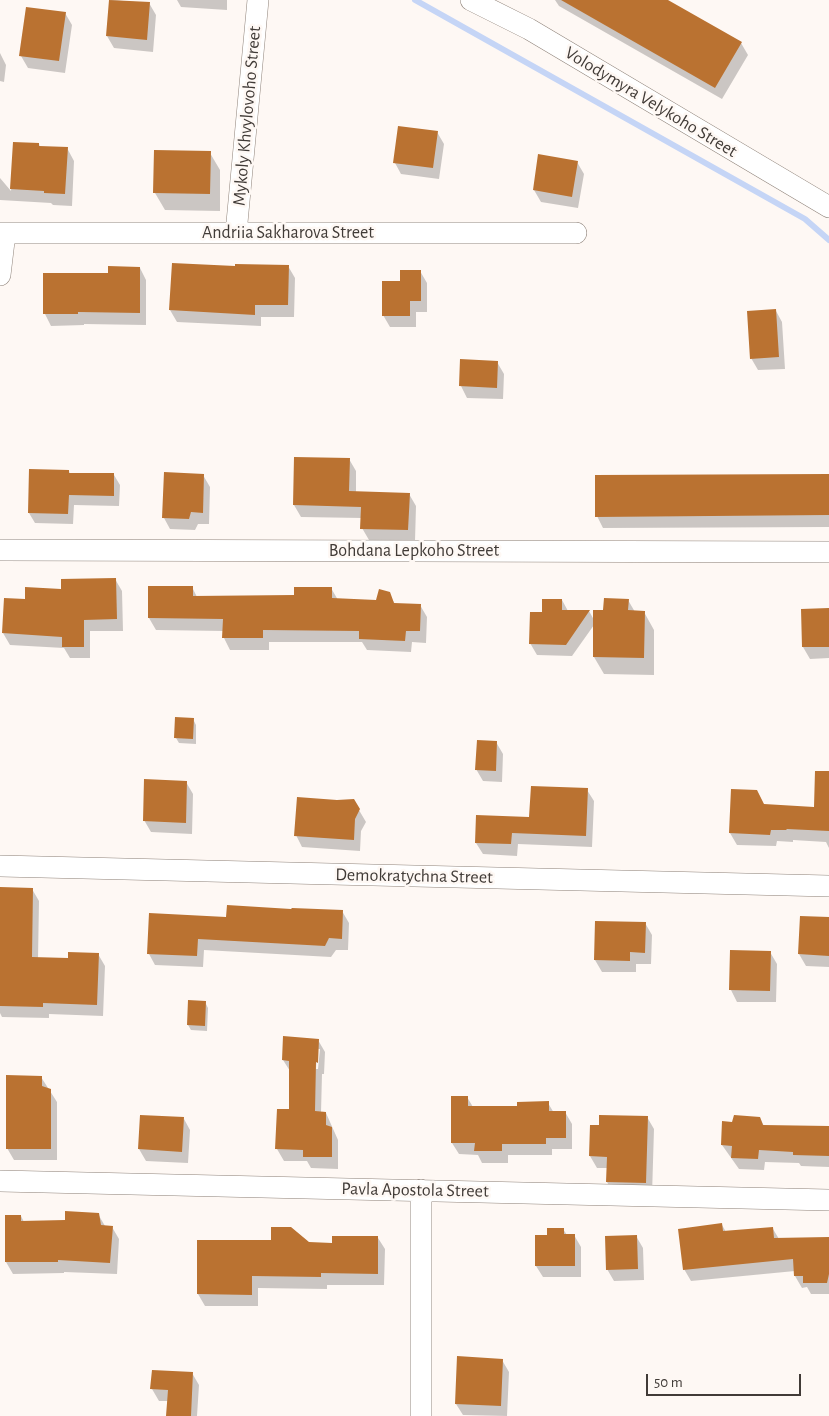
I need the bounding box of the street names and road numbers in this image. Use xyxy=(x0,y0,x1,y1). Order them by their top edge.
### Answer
street label: Mykoly Khvylovoho Street xyxy=(228,25,266,207)
street label: Volodymyra Velykoho Street xyxy=(561,42,741,162)
street label: Andriia Sakharova Street xyxy=(202,222,374,244)
street label: Bohdana Lepkoho Street xyxy=(329,540,499,562)
street label: Demokratychna Street xyxy=(335,864,493,888)
street label: Pavla Apostola Street xyxy=(341,1178,489,1202)

